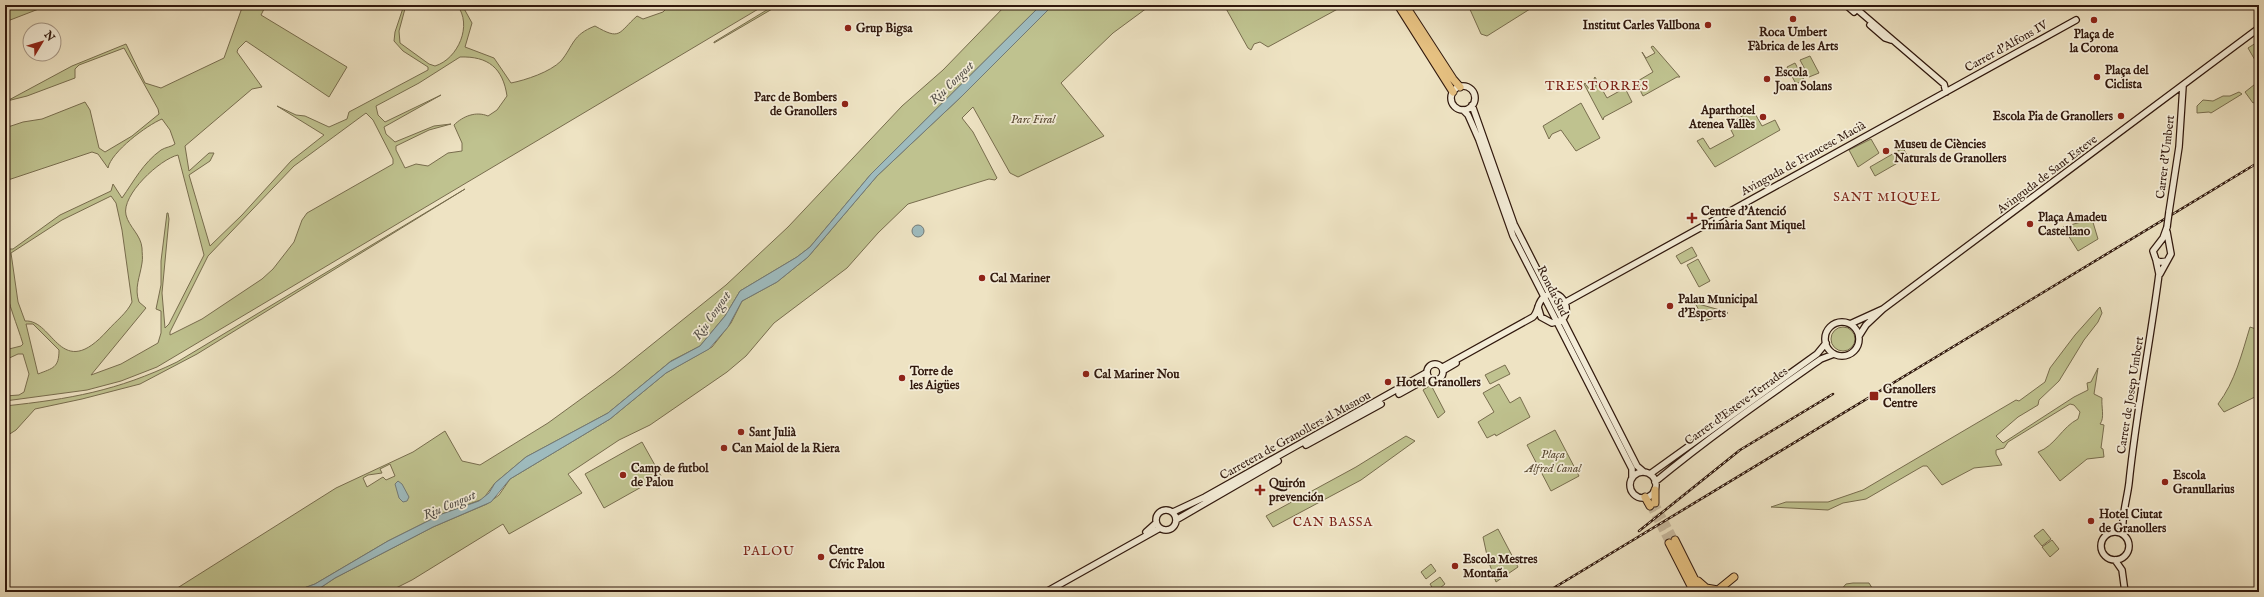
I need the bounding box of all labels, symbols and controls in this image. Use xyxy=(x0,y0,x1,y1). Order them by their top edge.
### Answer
marker: Roca Umbert Fàbrica de les Arts xyxy=(1788,14,1798,24)
marker: Plaça de la Corona xyxy=(2089,15,2099,25)
street label: Carrer d'Alfons IV xyxy=(1962,17,2051,75)
place label: Institut Carles Vallbona xyxy=(1583,18,1701,33)
marker: Institut Carles Vallbona xyxy=(1703,20,1713,30)
place label: Grup Bigsa xyxy=(856,21,913,37)
north arrow xyxy=(22,22,62,62)
marker: Grup Bigsa xyxy=(843,23,853,33)
place label: Roca Umbert Fàbrica de les Arts xyxy=(1748,25,1839,54)
place label: Plaça de la Corona xyxy=(2069,27,2119,56)
text: N xyxy=(40,28,58,45)
water label: Riu Congost xyxy=(926,57,979,109)
place label: Plaça del Ciclista xyxy=(2105,63,2149,92)
place label: Escola Joan Solans xyxy=(1773,65,1833,95)
marker: Plaça del Ciclista xyxy=(2092,72,2102,82)
marker: Escola Joan Solans xyxy=(1762,74,1772,84)
district label: TRES TORRES xyxy=(1545,78,1649,95)
place label: Parc de Bombers de Granollers xyxy=(754,90,838,119)
marker: Parc de Bombers de Granollers xyxy=(840,99,850,109)
place label: Aparthotel Atenea Vallès xyxy=(1688,103,1756,132)
place label: Escola Pia de Granollers xyxy=(1993,109,2114,124)
marker: Escola Pia de Granollers xyxy=(2116,111,2126,121)
park label: Parc Firal xyxy=(1011,112,1056,127)
marker: Aparthotel Atenea Vallès xyxy=(1758,112,1768,122)
street label: Carrer d'Umbert xyxy=(2153,114,2178,200)
street label: Avinguda de Francesc Macià xyxy=(1737,117,1869,200)
street label: Avinguda de Sant Esteve xyxy=(1993,132,2101,218)
place label: Museu de Ciències Naturals de Granollers xyxy=(1893,137,2007,166)
marker: Museu de Ciències Naturals de Granollers xyxy=(1881,146,1891,156)
district label: SANT MIQUEL xyxy=(1833,189,1941,206)
place label: Centre d'Atenció Primària Sant Miquel xyxy=(1701,204,1806,234)
place label: Plaça Amadeu Castellano xyxy=(2038,210,2108,239)
marker: Centre d'Atenció Primària Sant Miquel xyxy=(1686,212,1698,224)
marker: Plaça Amadeu Castellano xyxy=(2025,219,2035,229)
street label: Ronda Sud xyxy=(1533,263,1572,320)
place label: Cal Mariner xyxy=(990,271,1051,286)
marker: Cal Mariner xyxy=(977,273,987,283)
water label: Riu Congost xyxy=(689,287,736,344)
place label: Palau Municipal d'Esports xyxy=(1678,292,1758,322)
marker: Palau Municipal d'Esports xyxy=(1665,301,1675,311)
street label: Carrer de Josep Umbert xyxy=(2114,335,2148,455)
place label: Torre de les Aigües xyxy=(909,364,960,394)
street label: Carrer d'Esteve Terrades xyxy=(1682,364,1791,449)
place label: Cal Mariner Nou xyxy=(1094,367,1180,382)
marker: Cal Mariner Nou xyxy=(1081,369,1091,379)
marker: Torre de les Aigües xyxy=(897,373,907,383)
place label: Hotel Granollers xyxy=(1396,375,1481,390)
marker: Hotel Granollers xyxy=(1383,377,1393,387)
place label: Granollers Centre xyxy=(1883,382,1936,411)
street label: Carretera de Granollers al Masnou xyxy=(1217,388,1373,483)
marker: Granollers Centre xyxy=(1868,390,1880,402)
place label: Sant Julià xyxy=(749,425,797,441)
marker: Sant Julià xyxy=(736,427,746,437)
place label: Can Maiol de la Riera xyxy=(732,441,840,456)
marker: Can Maiol de la Riera xyxy=(719,443,729,453)
park label: Plaça Alfred Canal xyxy=(1523,447,1582,476)
place label: Camp de futbol de Palou xyxy=(631,461,709,490)
place label: Escola Granullarius xyxy=(2173,468,2235,497)
marker: Camp de futbol de Palou xyxy=(618,470,628,480)
place label: Quirón prevención xyxy=(1268,476,1324,506)
marker: Escola Granullarius xyxy=(2160,477,2170,487)
marker: Quirón prevención xyxy=(1254,484,1266,496)
water label: Riu Congost xyxy=(421,486,480,525)
place label: Hotel Ciutat de Granollers xyxy=(2099,507,2167,536)
district label: CAN BASSA xyxy=(1293,514,1374,531)
marker: Hotel Ciutat de Granollers xyxy=(2086,516,2096,526)
district label: PALOU xyxy=(743,543,795,560)
place label: Centre Cívic Palou xyxy=(829,543,886,572)
marker: Centre Cívic Palou xyxy=(816,552,826,562)
place label: Escola Mestres Montaña xyxy=(1463,552,1538,581)
marker: Escola Mestres Montaña xyxy=(1450,561,1460,571)

